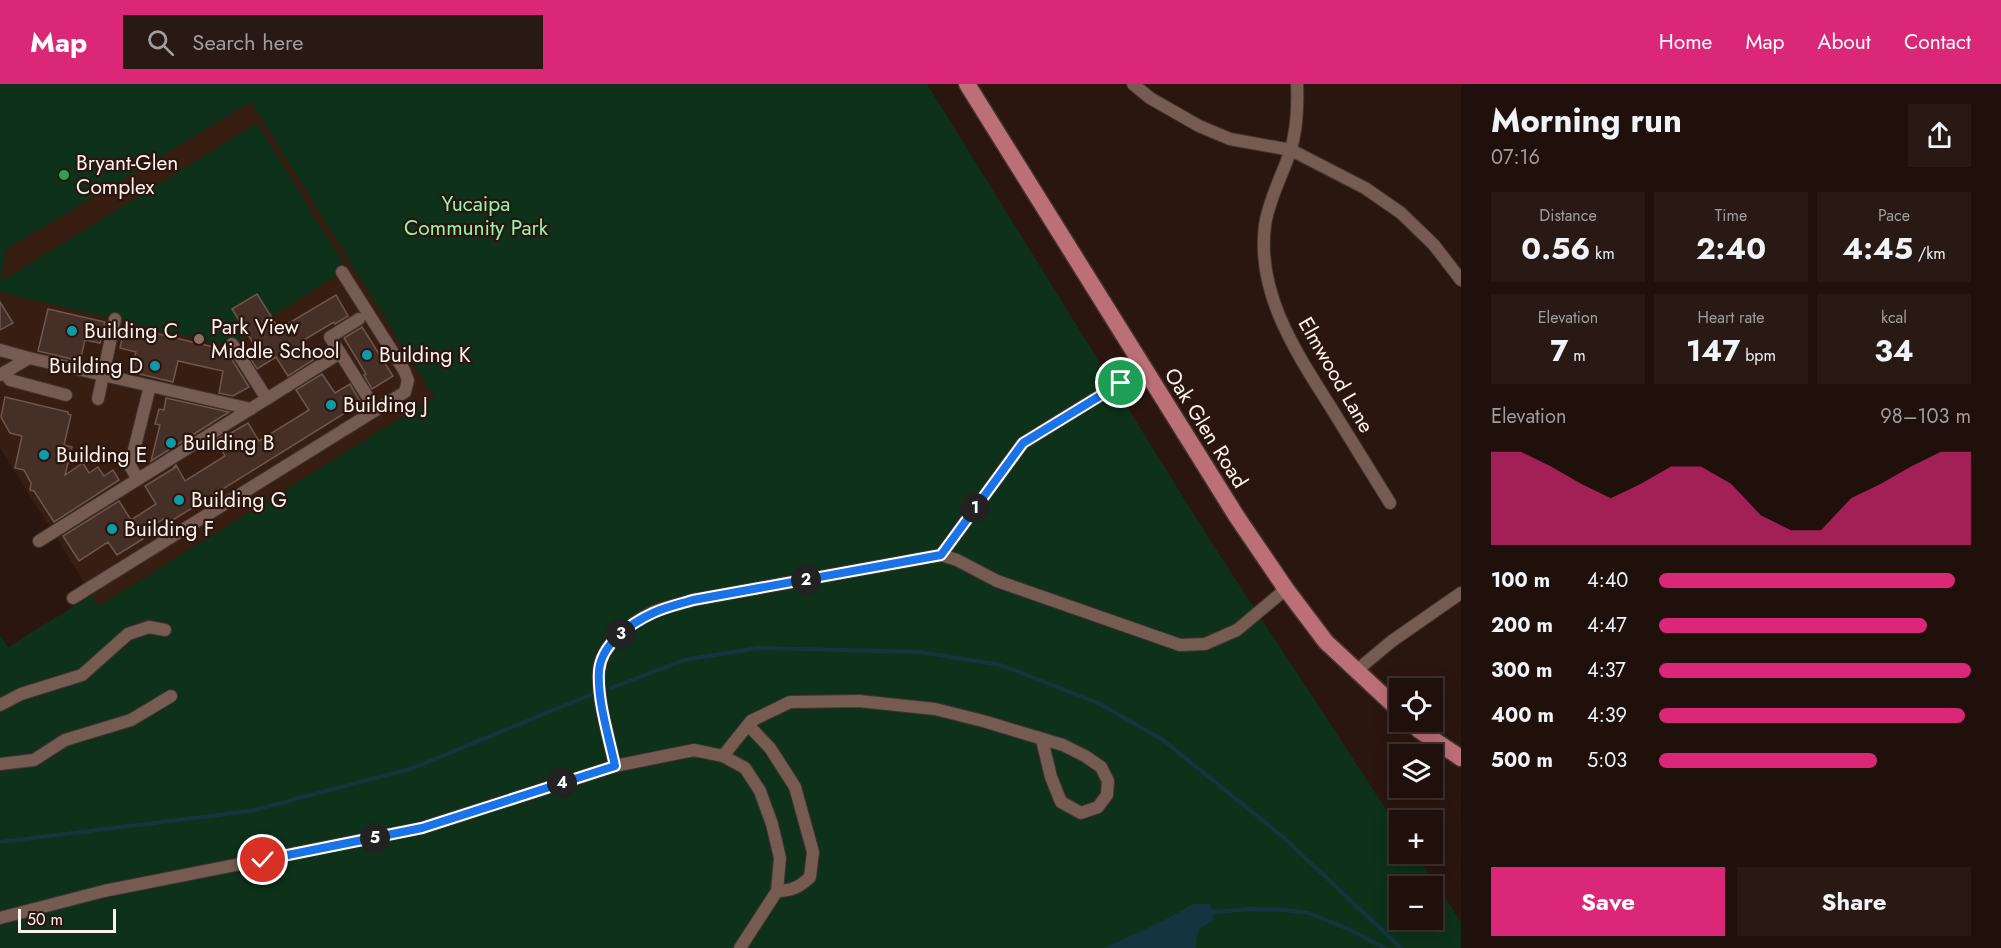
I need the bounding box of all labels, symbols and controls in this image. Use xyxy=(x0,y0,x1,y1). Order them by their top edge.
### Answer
search box xyxy=(123,15,543,69)
text: Map xyxy=(30,22,87,63)
icon: search xyxy=(144,26,177,59)
text: Search here xyxy=(192,26,304,58)
text: Home xyxy=(1659,27,1712,57)
text: Map xyxy=(1745,27,1785,57)
text: About xyxy=(1818,27,1871,57)
text: Contact xyxy=(1904,27,1971,57)
text: Morning run xyxy=(1491,97,1682,144)
button: share xyxy=(1908,104,1971,167)
text: 07:16 xyxy=(1491,143,1540,172)
place label: Bryant-Glen Complex xyxy=(76,148,178,202)
marker: Bryant-Glen Complex xyxy=(57,168,71,182)
park label: Yucaipa Community Park xyxy=(404,189,549,243)
text: Distance xyxy=(1539,204,1597,227)
text: Time xyxy=(1715,204,1747,227)
text: Pace xyxy=(1878,204,1910,227)
text: 0.56 xyxy=(1521,227,1590,270)
text: 2:40 xyxy=(1696,227,1766,270)
text: 4:45 xyxy=(1842,227,1913,270)
text: km xyxy=(1590,242,1615,265)
text: /km xyxy=(1913,242,1946,265)
text: Elevation xyxy=(1538,306,1598,329)
text: Heart rate xyxy=(1698,306,1764,329)
text: kcal xyxy=(1881,306,1907,329)
place label: Park View Middle School xyxy=(211,312,340,366)
street label: Elmwood Lane xyxy=(1291,312,1381,439)
place label: Building C xyxy=(84,316,178,346)
marker: Building C xyxy=(65,324,79,338)
text: 7 xyxy=(1550,329,1568,372)
text: 147 xyxy=(1686,329,1740,372)
text: 34 xyxy=(1874,329,1914,372)
marker: Park View Middle School xyxy=(192,332,206,346)
place label: Building K xyxy=(379,340,471,370)
text: m xyxy=(1568,344,1586,367)
text: bpm xyxy=(1740,344,1776,367)
marker: Building K xyxy=(360,348,374,362)
place label: Building D xyxy=(49,351,143,381)
pin xyxy=(1095,357,1146,408)
marker: Building D xyxy=(148,359,162,373)
street label: Oak Glen Road xyxy=(1157,362,1255,494)
icon: arrive xyxy=(1104,366,1137,399)
place label: Building J xyxy=(343,390,428,420)
marker: Building J xyxy=(324,398,338,412)
text: Elevation xyxy=(1491,402,1566,431)
text: 98–103 m xyxy=(1880,402,1971,431)
place label: Building B xyxy=(183,428,274,458)
marker: Building B xyxy=(164,436,178,450)
place label: Building E xyxy=(56,440,147,470)
marker: Building E xyxy=(37,448,51,462)
place label: Building G xyxy=(191,485,287,515)
marker: Building G xyxy=(172,493,186,507)
pin: 1 xyxy=(960,493,990,523)
text: 1 xyxy=(971,496,979,519)
place label: Building F xyxy=(124,514,214,544)
marker: Building F xyxy=(105,522,119,536)
pin: 2 xyxy=(791,565,821,595)
text: 100 m xyxy=(1491,566,1550,595)
text: 4:40 xyxy=(1587,566,1628,595)
text: 2 xyxy=(801,568,811,591)
text: 200 m xyxy=(1491,611,1553,640)
text: 4:47 xyxy=(1587,611,1627,640)
pin: 3 xyxy=(606,619,636,649)
text: 3 xyxy=(616,622,626,645)
text: 300 m xyxy=(1491,656,1552,685)
text: 4:37 xyxy=(1587,656,1626,685)
map controls xyxy=(1389,678,1443,930)
button: locate xyxy=(1389,678,1443,732)
text: 400 m xyxy=(1491,701,1554,730)
text: 4:39 xyxy=(1587,701,1627,730)
button: layers xyxy=(1389,744,1443,798)
text: 500 m xyxy=(1491,746,1553,775)
text: 5:03 xyxy=(1587,746,1627,775)
pin: 4 xyxy=(547,768,577,798)
text: 4 xyxy=(556,771,568,794)
button: + xyxy=(1389,810,1443,864)
pin: 5 xyxy=(360,823,390,853)
text: 5 xyxy=(370,826,380,849)
pin xyxy=(237,834,288,885)
icon: check xyxy=(246,843,279,876)
button: Save xyxy=(1491,867,1725,936)
button: Share xyxy=(1737,867,1971,936)
button: − xyxy=(1389,876,1443,930)
scale bar xyxy=(18,906,116,934)
text: 50 m xyxy=(27,908,63,931)

